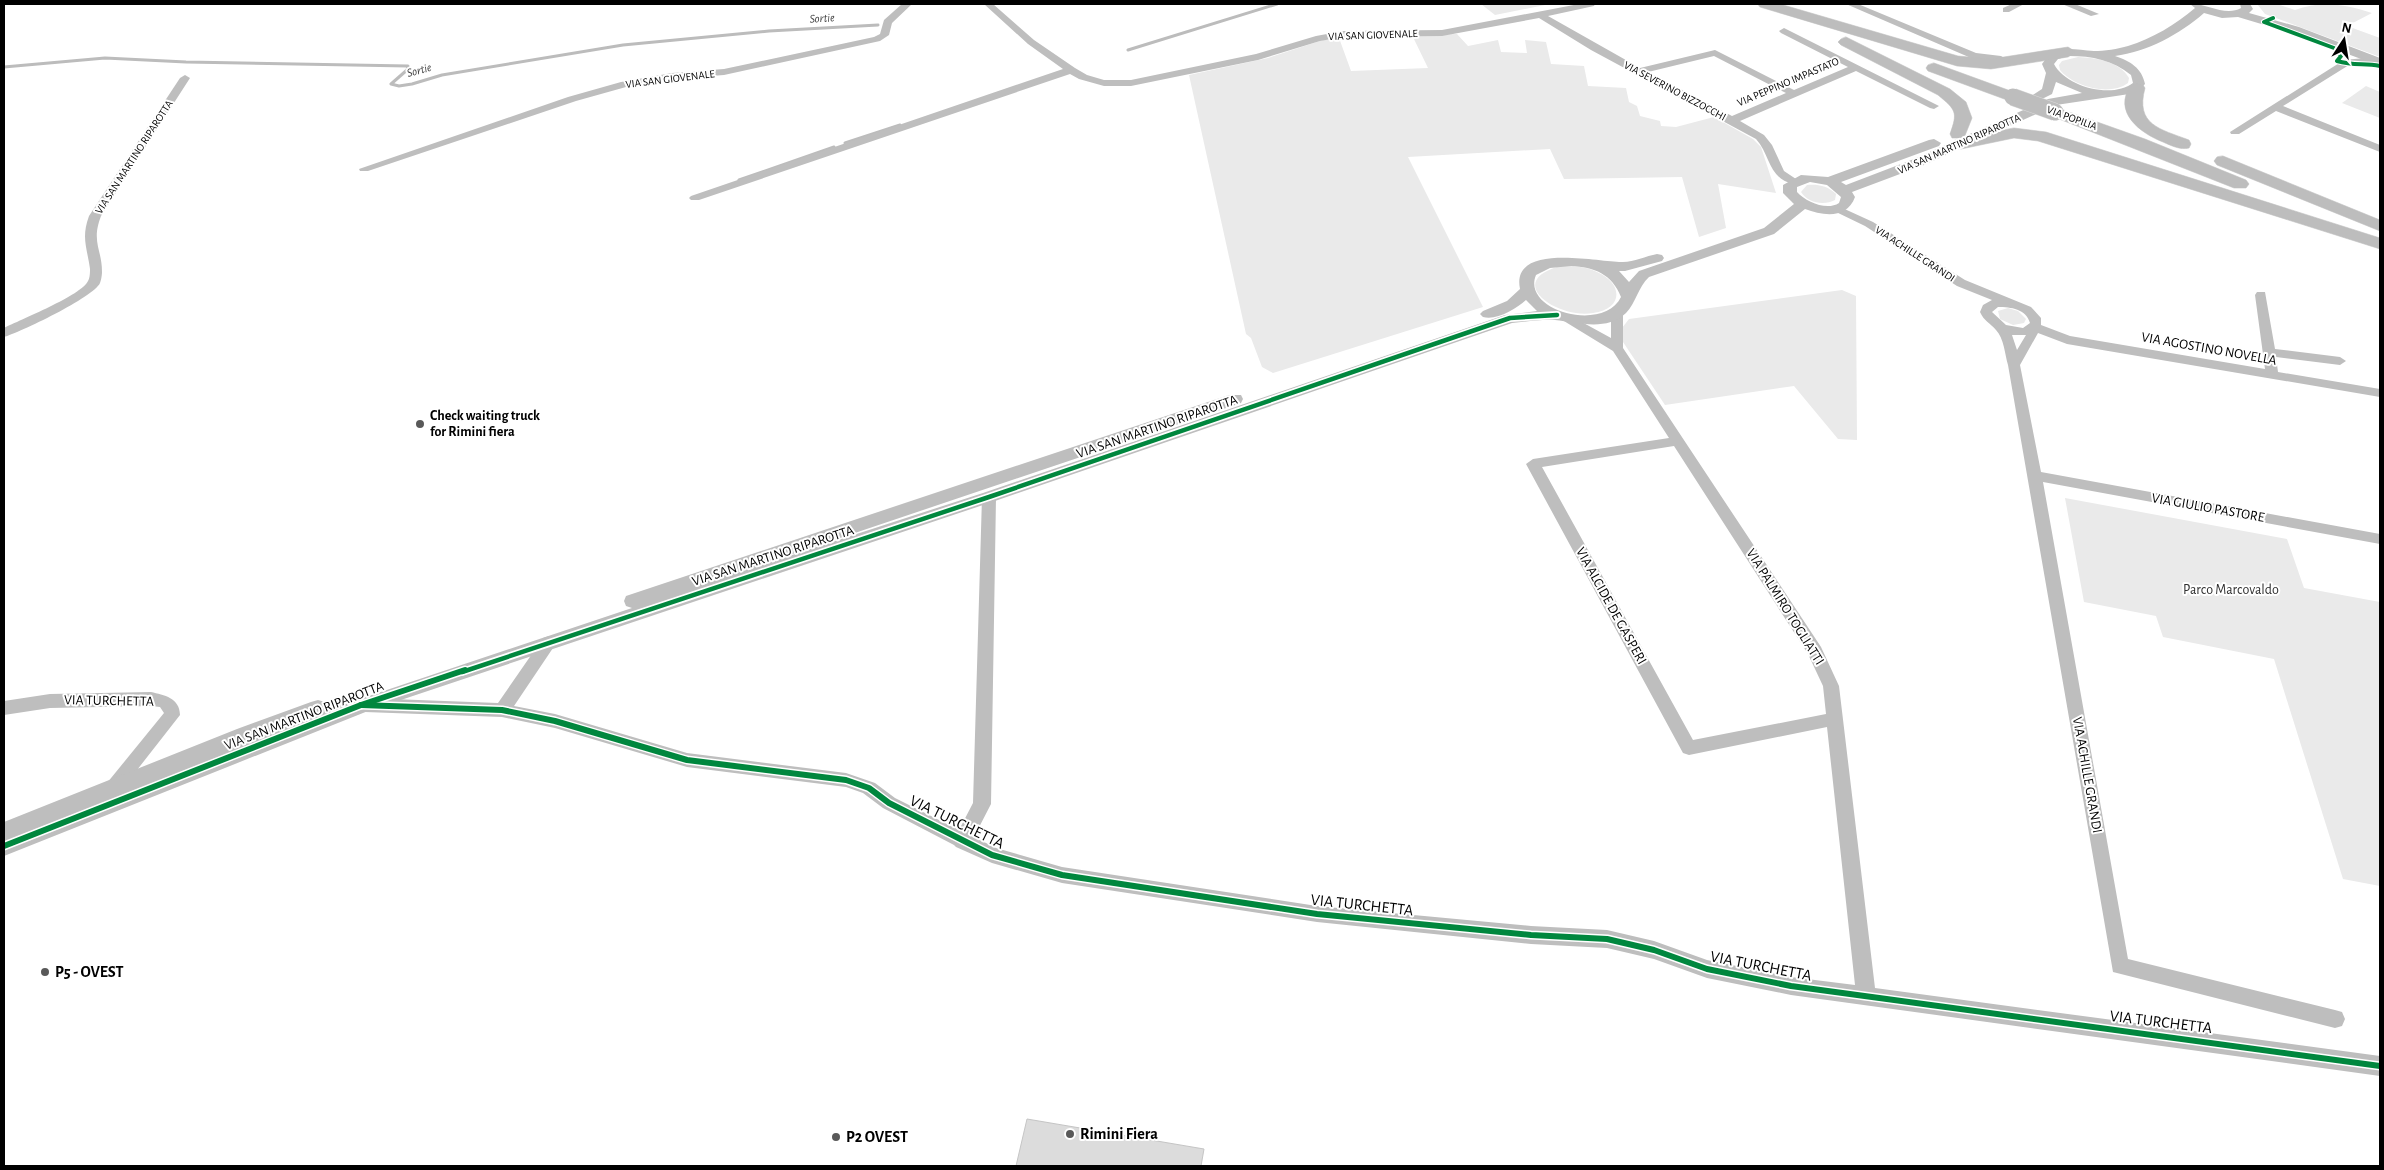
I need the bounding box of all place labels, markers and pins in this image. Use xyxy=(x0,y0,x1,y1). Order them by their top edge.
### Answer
place label: Check waiting truck for Rimini fiera xyxy=(430,409,540,439)
marker: Check waiting truck for Rimini fiera xyxy=(414,418,426,430)
place label: P5 - OVEST xyxy=(55,964,124,980)
marker: P5 - OVEST xyxy=(39,966,51,978)
place label: Rimini Fiera xyxy=(1080,1126,1158,1142)
marker: Rimini Fiera xyxy=(1064,1128,1076,1140)
place label: P2 OVEST xyxy=(846,1129,908,1145)
marker: P2 OVEST xyxy=(830,1131,842,1143)

